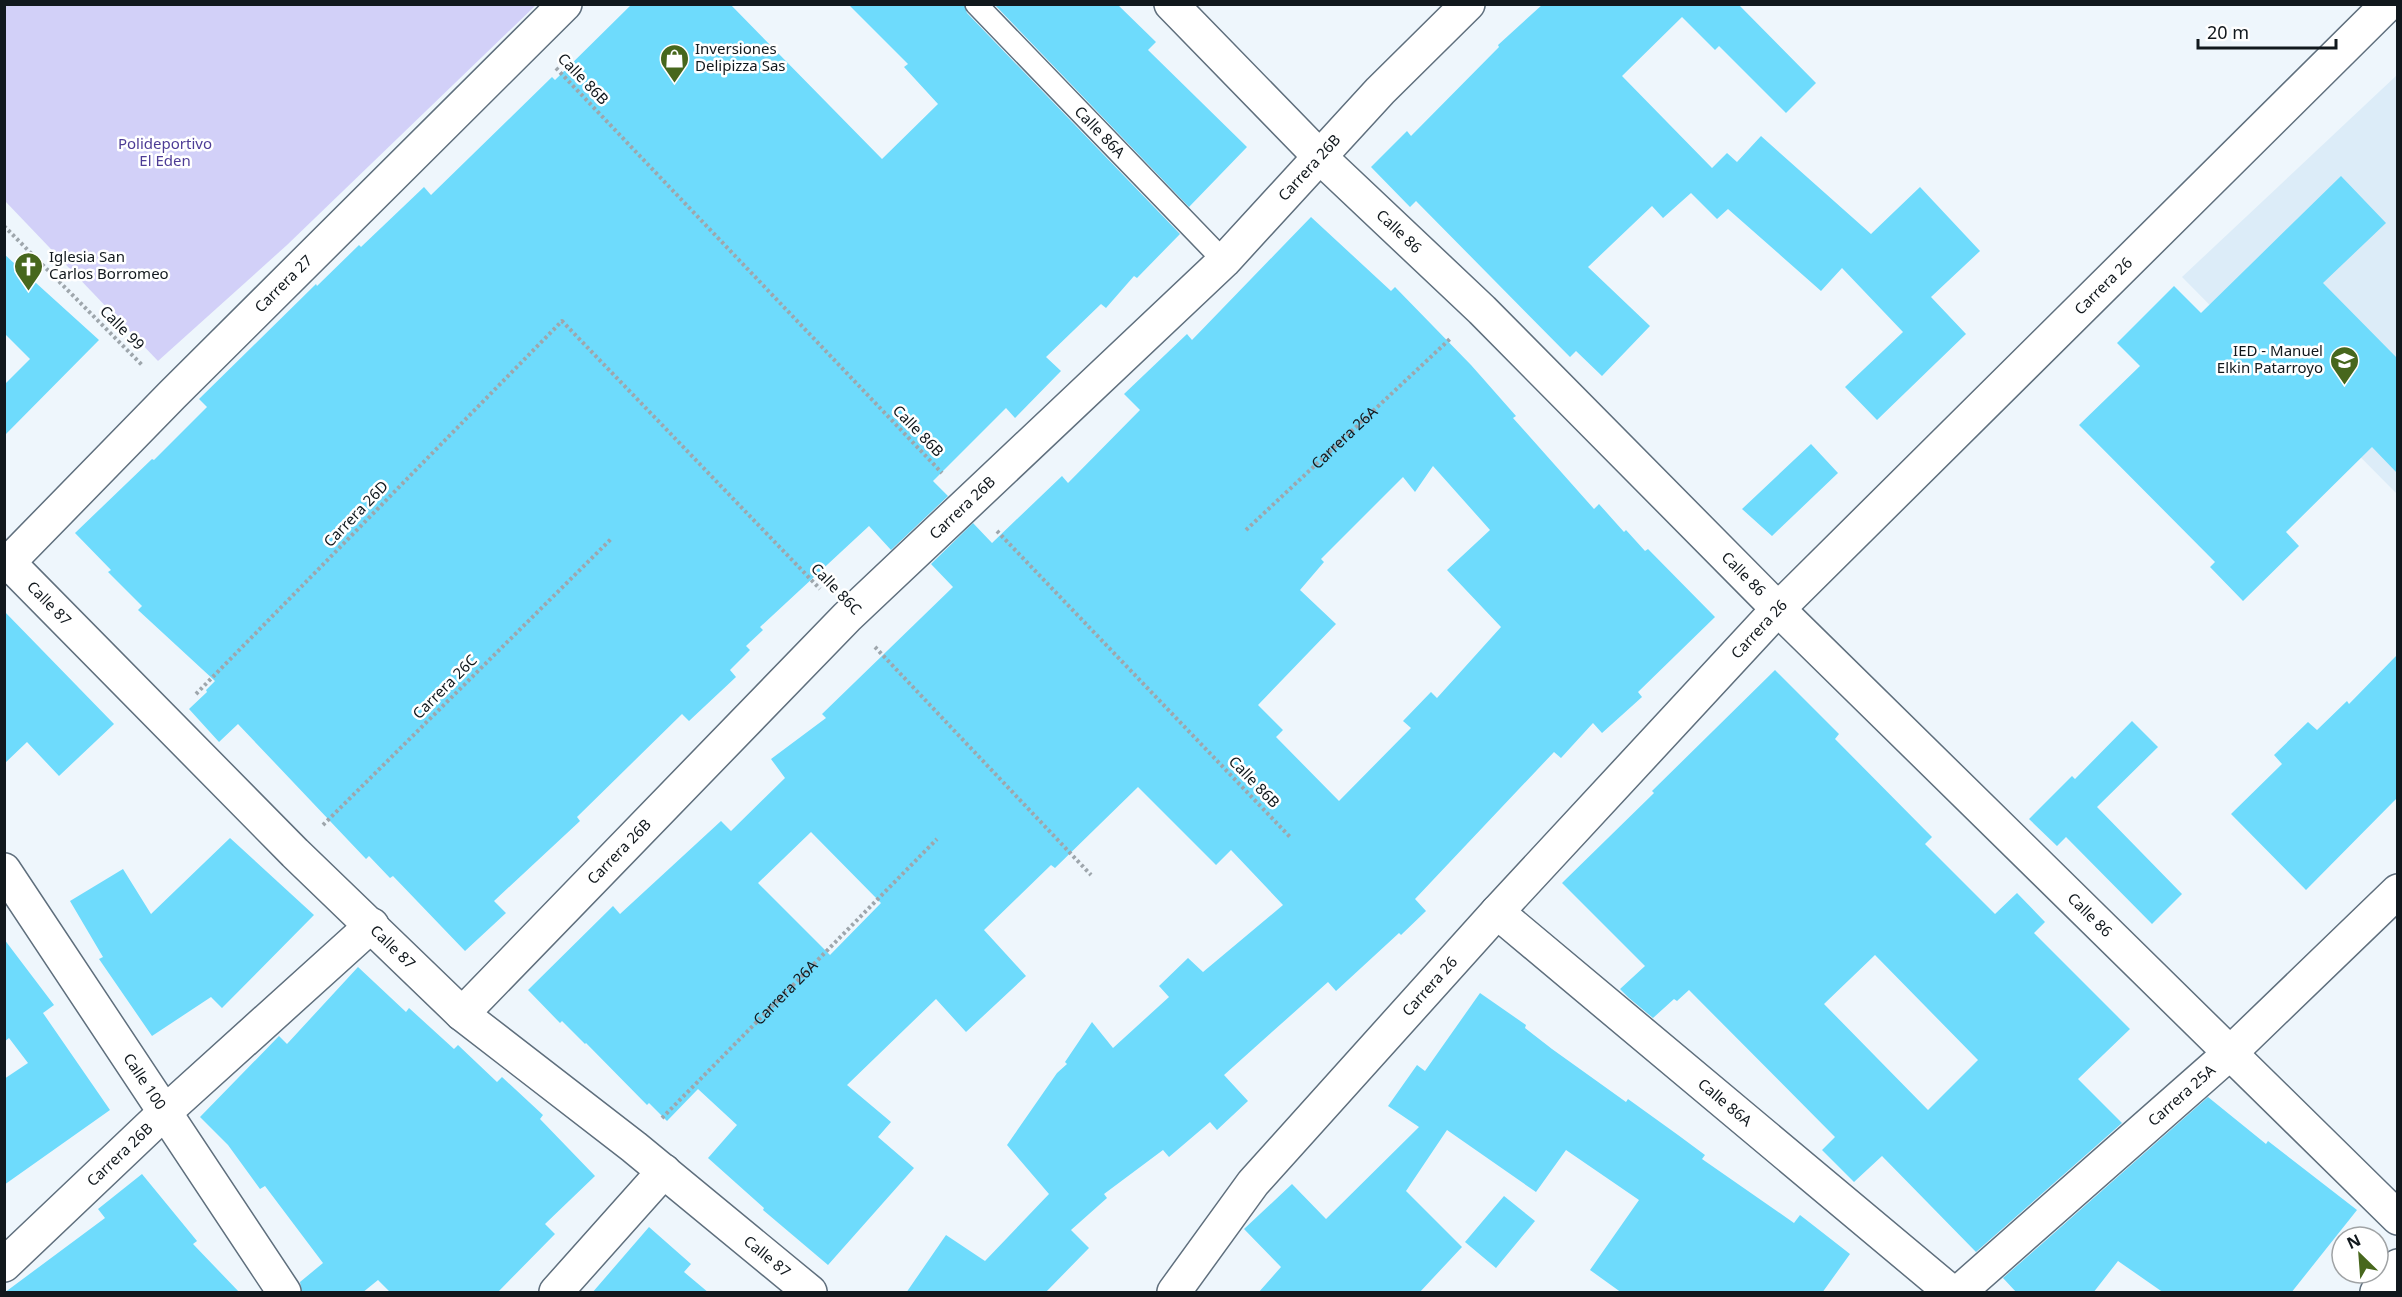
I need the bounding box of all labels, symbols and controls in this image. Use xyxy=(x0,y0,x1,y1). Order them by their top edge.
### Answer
scale bar xyxy=(2198,12,2336,50)
text: 20 m xyxy=(2207,20,2249,44)
place label: Inversiones Delipizza Sas xyxy=(695,38,786,75)
shop icon: Inversiones Delipizza Sas xyxy=(658,42,690,84)
street label: Calle 86B xyxy=(554,48,613,109)
street label: Calle 86A xyxy=(1071,101,1130,162)
street label: Carrera 26B xyxy=(1273,130,1344,205)
park label: Polideportivo El Eden xyxy=(118,133,212,170)
street label: Calle 86 xyxy=(1373,204,1426,257)
place label: Iglesia San Carlos Borromeo xyxy=(49,246,169,283)
church icon: Iglesia San Carlos Borromeo xyxy=(12,250,44,292)
street label: Carrera 27 xyxy=(250,250,316,316)
street label: Carrera 26 xyxy=(2070,252,2136,319)
street label: Calle 99 xyxy=(96,301,149,354)
place label: IED - Manuel Elkin Patarroyo xyxy=(2217,340,2323,377)
school or university icon: IED - Manuel Elkin Patarroyo xyxy=(2328,344,2360,386)
street label: Calle 86B xyxy=(889,400,948,461)
street label: Carrera 26A xyxy=(1307,401,1381,473)
street label: Carrera 26B xyxy=(925,471,999,543)
street label: Carrera 26D xyxy=(319,476,392,551)
street label: Calle 86 xyxy=(1718,547,1771,600)
street label: Calle 86C xyxy=(807,558,867,619)
street label: Calle 87 xyxy=(23,576,76,630)
street label: Carrera 26 xyxy=(1726,595,1791,662)
street label: Carrera 26C xyxy=(408,649,481,723)
street label: Calle 86B xyxy=(1225,751,1284,812)
street label: Carrera 26B xyxy=(582,814,655,888)
street label: Calle 86 xyxy=(2064,888,2117,941)
street label: Calle 87 xyxy=(367,920,420,973)
street label: Carrera 26 xyxy=(1397,952,1461,1020)
street label: Carrera 26A xyxy=(748,955,822,1029)
street label: Calle 100 xyxy=(119,1049,171,1113)
street label: Carrera 25A xyxy=(2143,1059,2219,1130)
street label: Calle 86A xyxy=(1694,1073,1757,1131)
street label: Carrera 26B xyxy=(82,1118,157,1190)
north arrow xyxy=(2330,1225,2390,1285)
text: N xyxy=(2343,1229,2364,1254)
street label: Calle 87 xyxy=(740,1231,795,1281)

